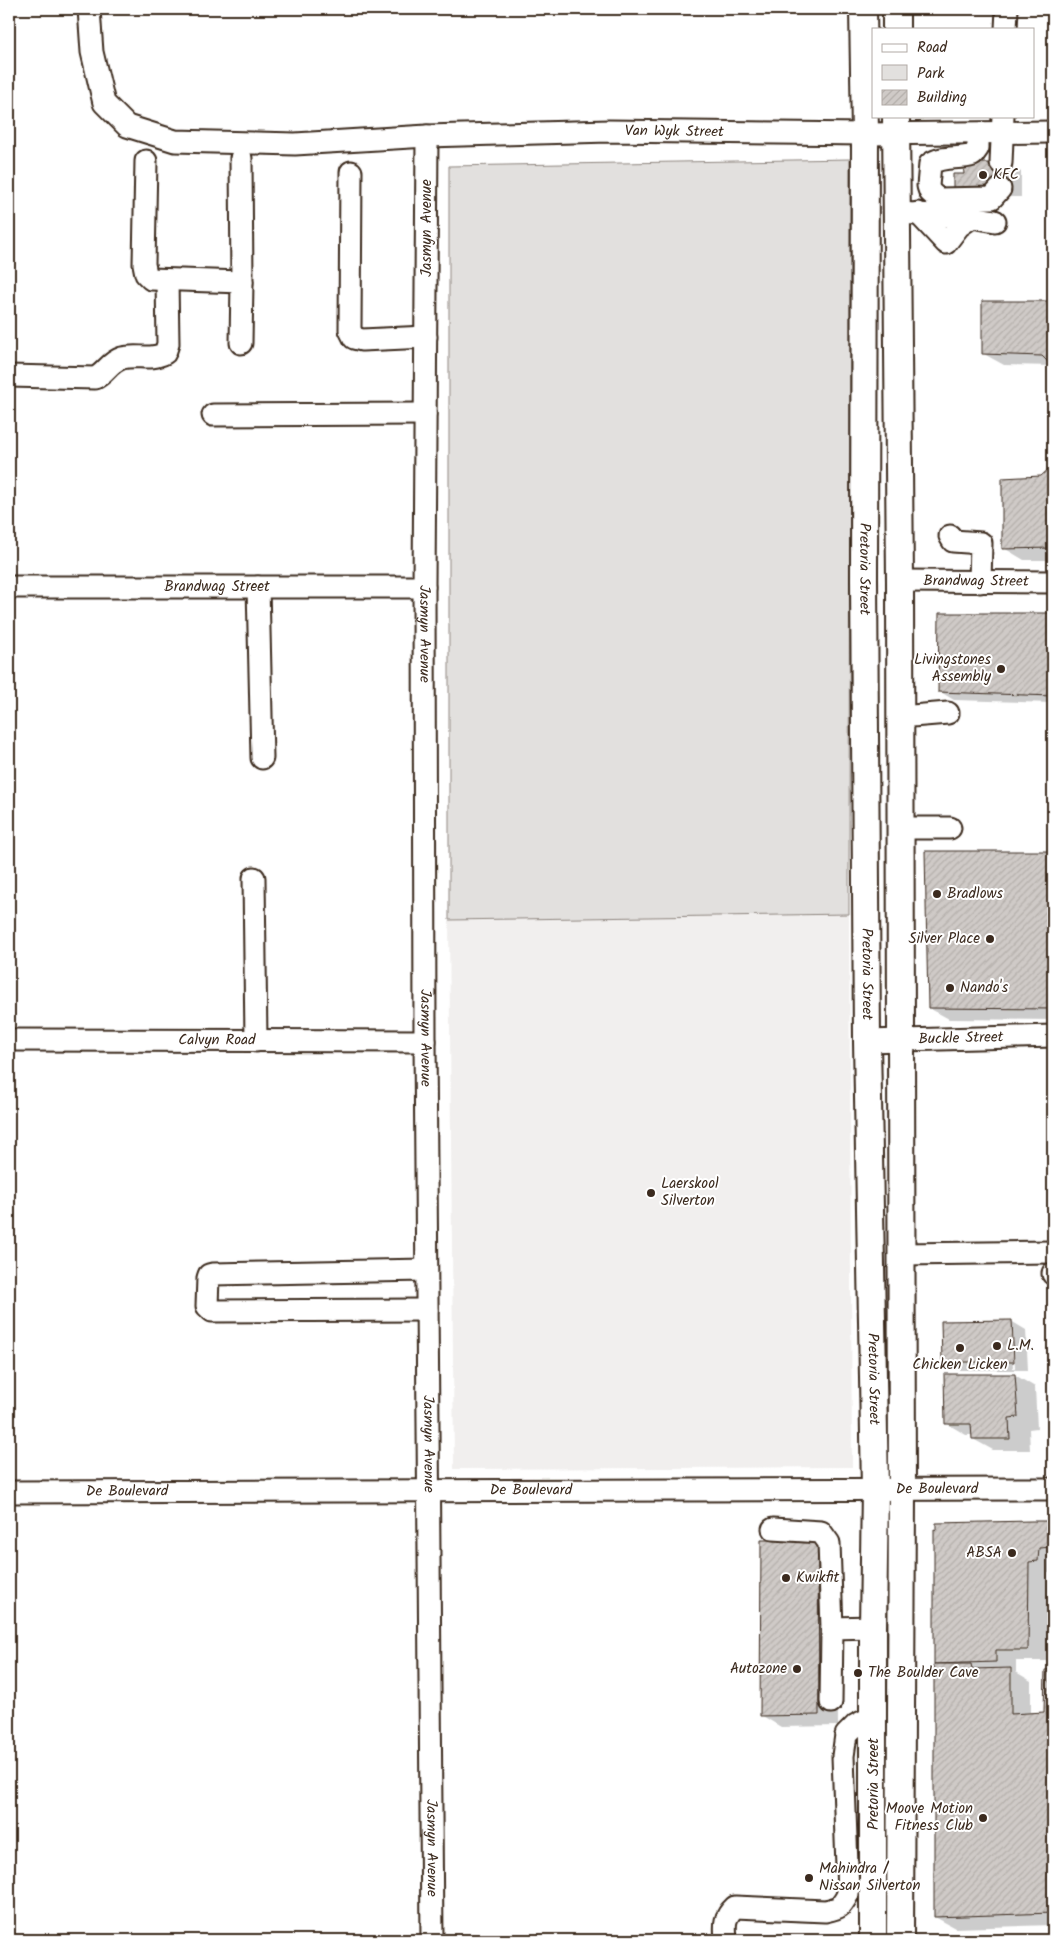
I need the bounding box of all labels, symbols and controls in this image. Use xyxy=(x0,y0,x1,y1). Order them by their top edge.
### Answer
legend xyxy=(872,28,1034,118)
text: Road xyxy=(917,36,948,60)
text: Park xyxy=(917,62,945,86)
text: Building xyxy=(917,86,967,110)
street label: Van Wyk Street xyxy=(625,119,724,144)
place label: KFC xyxy=(993,163,1019,187)
marker: KFC xyxy=(977,169,989,181)
street label: Jasmyn Avenue xyxy=(415,179,439,277)
street label: Pretoria Street xyxy=(852,523,876,615)
street label: Brandwag Street xyxy=(923,569,1029,594)
street label: Brandwag Street xyxy=(164,575,270,599)
street label: Jasmyn Avenue xyxy=(412,585,436,683)
place label: Livingstones Assembly xyxy=(914,648,992,689)
marker: Livingstones Assembly xyxy=(995,663,1007,675)
place label: Bradlows xyxy=(947,882,1004,906)
marker: Bradlows xyxy=(931,888,943,900)
place label: Silver Place xyxy=(908,927,980,951)
street label: Pretoria Street xyxy=(854,928,879,1020)
marker: Silver Place xyxy=(984,933,996,945)
place label: Nando's xyxy=(960,976,1009,1000)
marker: Nando's xyxy=(944,982,956,994)
street label: Jasmyn Avenue xyxy=(413,989,437,1087)
street label: Buckle Street xyxy=(918,1025,1004,1052)
street label: Calvyn Road xyxy=(178,1028,256,1053)
place label: Laerskool Silverton xyxy=(661,1172,719,1213)
marker: Laerskool Silverton xyxy=(645,1187,657,1199)
street label: Pretoria Street xyxy=(860,1333,886,1425)
place label: L.M. xyxy=(1007,1334,1034,1358)
marker: L.M. xyxy=(991,1340,1003,1352)
marker: Chicken Licken xyxy=(954,1342,966,1354)
place label: Chicken Licken xyxy=(912,1353,1008,1377)
street label: Jasmyn Avenue xyxy=(416,1395,441,1493)
street label: De Boulevard xyxy=(896,1477,979,1501)
street label: De Boulevard xyxy=(490,1478,573,1503)
street label: De Boulevard xyxy=(86,1480,169,1504)
place label: ABSA xyxy=(966,1541,1002,1565)
marker: ABSA xyxy=(1006,1547,1018,1559)
place label: Kwikfit xyxy=(796,1566,839,1590)
marker: Kwikfit xyxy=(780,1572,792,1584)
place label: Autozone xyxy=(730,1657,787,1681)
place label: The Boulder Cave xyxy=(868,1661,979,1685)
marker: Autozone xyxy=(791,1663,803,1675)
marker: The Boulder Cave xyxy=(852,1667,864,1679)
street label: Pretoria Street xyxy=(862,1738,886,1830)
place label: Moove Motion Fitness Club xyxy=(886,1797,973,1838)
street label: Jasmyn Avenue xyxy=(419,1799,444,1897)
marker: Moove Motion Fitness Club xyxy=(977,1812,989,1824)
place label: Mahindra / Nissan Silverton xyxy=(819,1857,920,1898)
marker: Mahindra / Nissan Silverton xyxy=(803,1872,815,1884)

